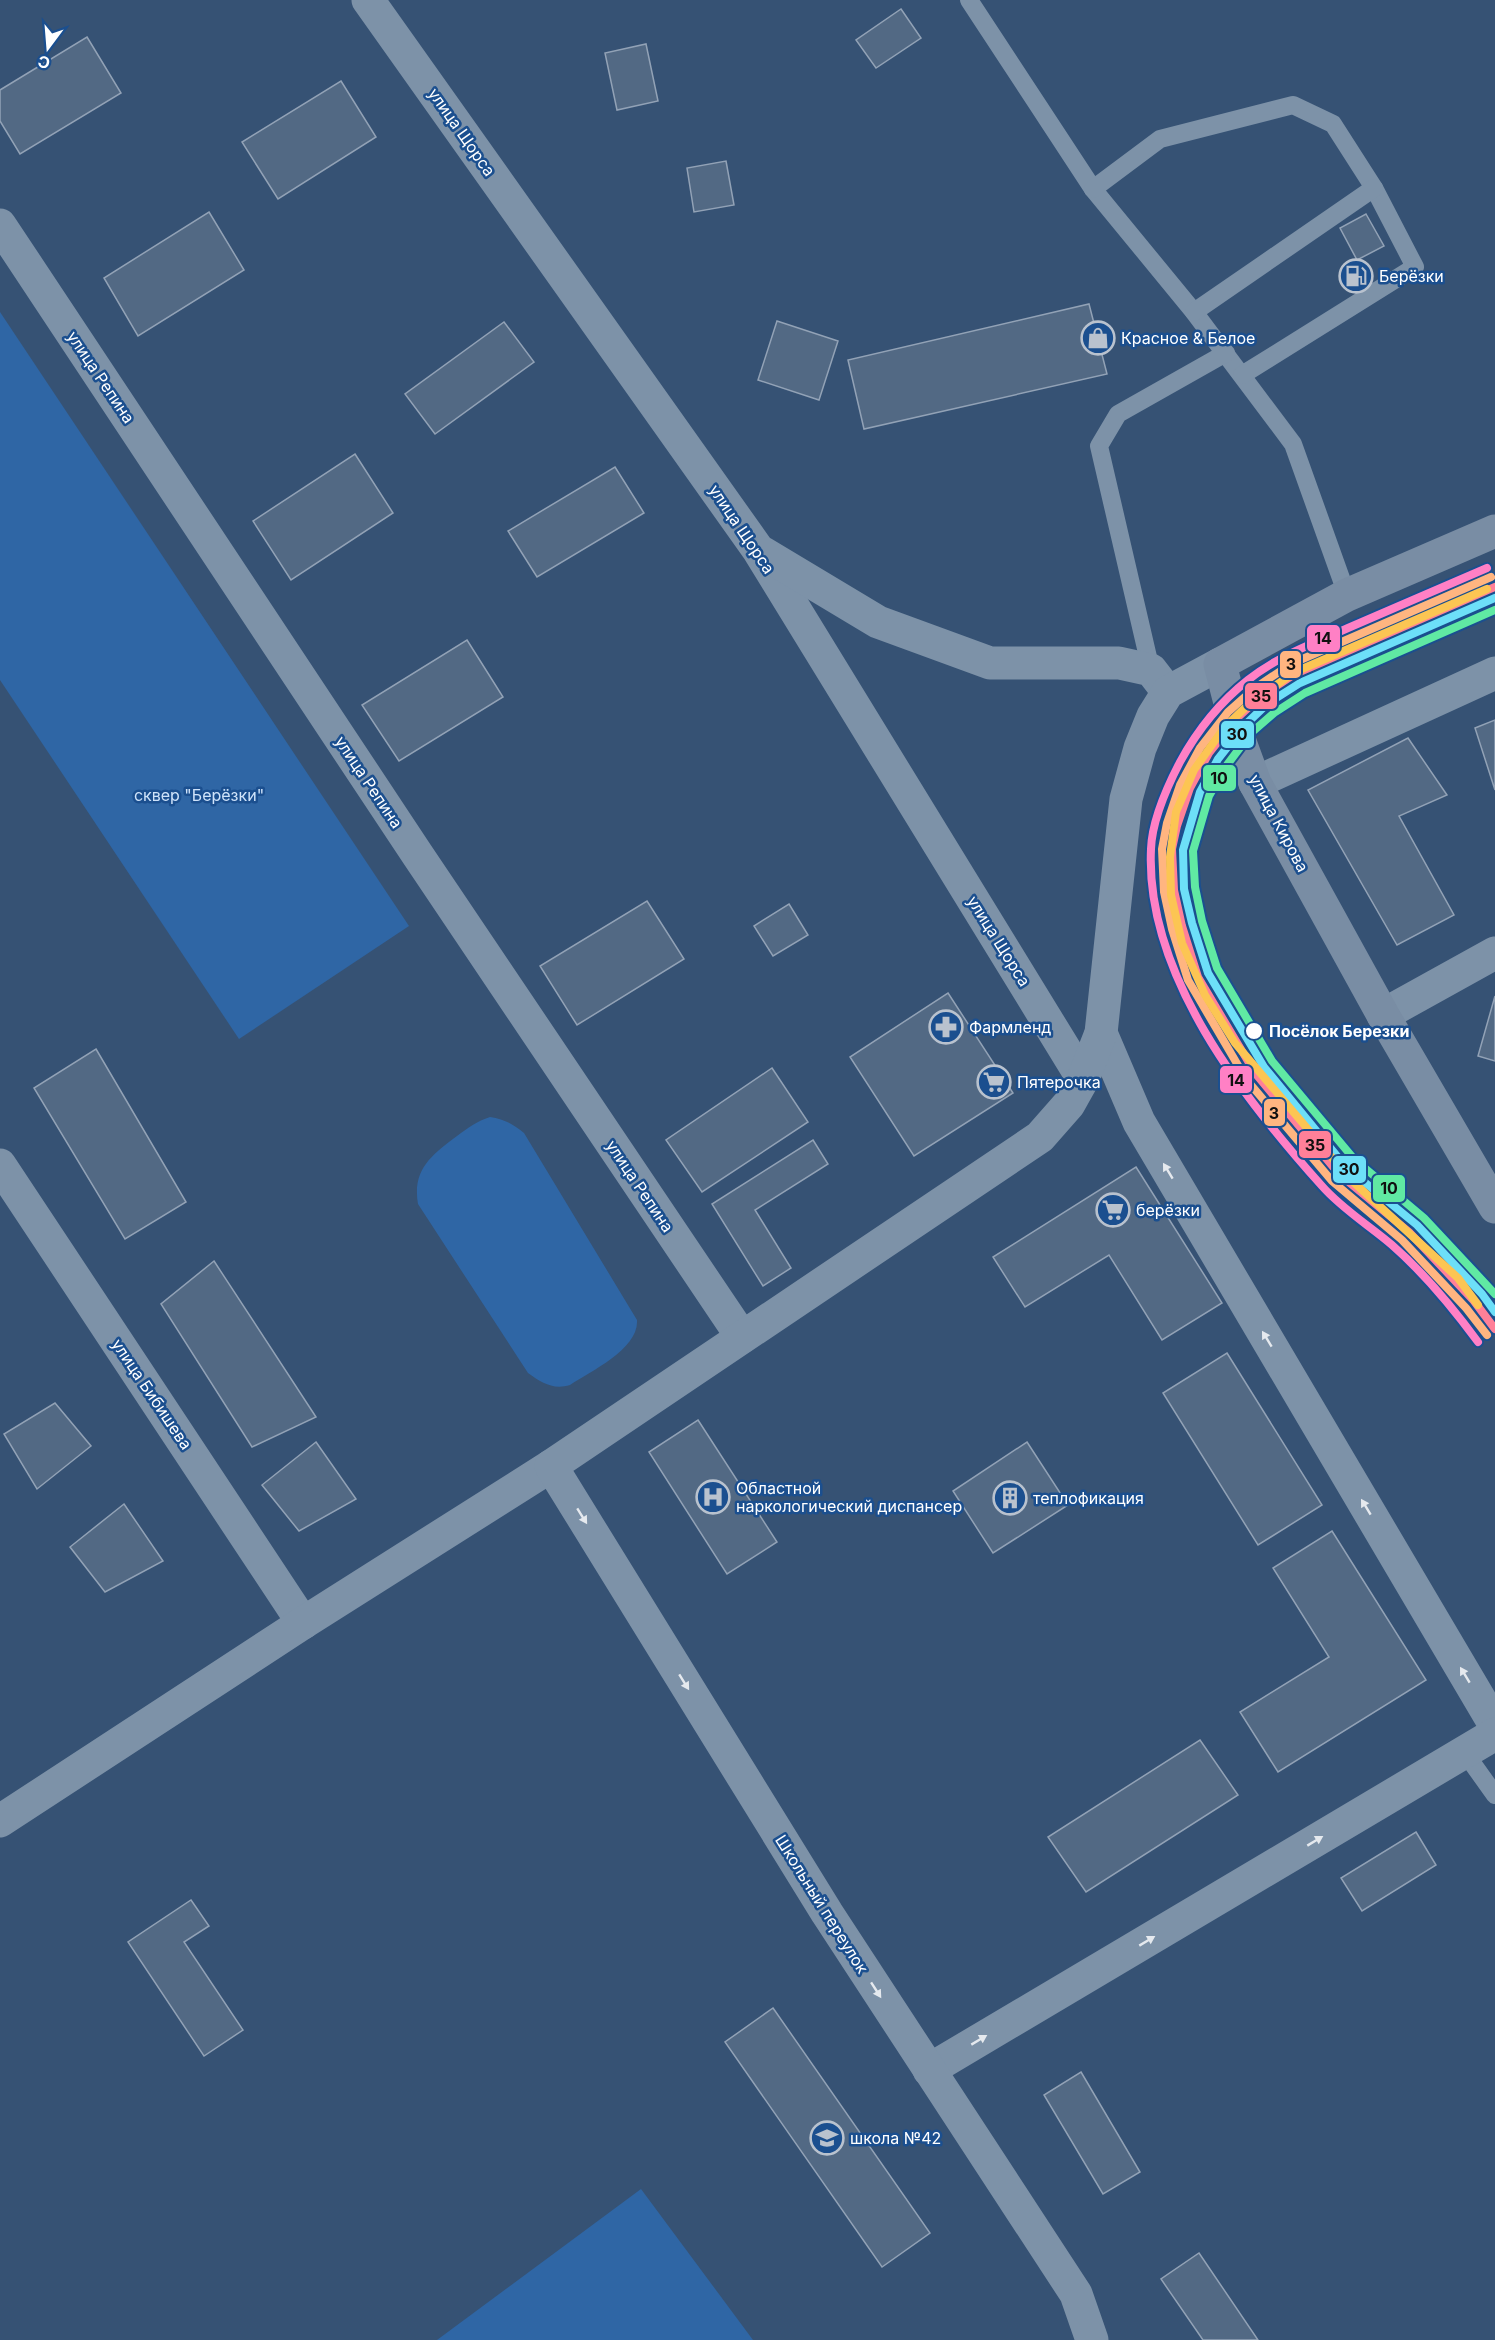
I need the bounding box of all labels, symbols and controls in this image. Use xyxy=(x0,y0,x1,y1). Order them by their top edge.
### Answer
north arrow xyxy=(18,18,78,78)
text: С xyxy=(35,51,52,74)
street label: улица Щорса xyxy=(424,84,500,180)
fuel station icon: Берёзки xyxy=(1338,258,1374,294)
place label: Берёзки xyxy=(1379,266,1444,286)
shop icon: Красное & Белое xyxy=(1080,320,1116,356)
street label: улица Репина xyxy=(63,327,139,427)
place label: Красное & Белое xyxy=(1121,328,1255,348)
street label: улица Щорса xyxy=(705,481,779,577)
line badge: 14 xyxy=(1306,624,1341,653)
text: 14 xyxy=(1314,628,1332,648)
line badge: 3 xyxy=(1279,650,1302,679)
text: 3 xyxy=(1286,654,1296,674)
line badge: 35 xyxy=(1244,682,1278,710)
text: 35 xyxy=(1251,686,1271,706)
line badge: 30 xyxy=(1220,720,1255,749)
text: 30 xyxy=(1226,724,1248,744)
street label: улица Репина xyxy=(331,732,407,832)
line badge: 10 xyxy=(1202,764,1237,792)
text: 10 xyxy=(1210,768,1228,788)
street label: улица Кирова xyxy=(1245,771,1313,875)
park label: сквер "Берёзки" xyxy=(134,785,264,805)
street label: улица Щорса xyxy=(963,892,1035,990)
pharmacy icon: Фармленд xyxy=(928,1009,964,1045)
place label: Фармленд xyxy=(969,1017,1051,1037)
marker: Посёлок Березки xyxy=(1244,1021,1264,1041)
place label: Посёлок Березки xyxy=(1269,1021,1409,1041)
supermarket icon: Пятерочка xyxy=(976,1064,1012,1100)
line badge: 14 xyxy=(1219,1065,1253,1094)
text: 14 xyxy=(1227,1070,1245,1090)
place label: Пятерочка xyxy=(1017,1072,1101,1092)
line badge: 3 xyxy=(1263,1098,1286,1127)
text: 3 xyxy=(1269,1103,1279,1123)
line badge: 35 xyxy=(1298,1130,1332,1159)
text: 35 xyxy=(1305,1135,1325,1155)
street label: улица Репина xyxy=(602,1136,678,1236)
line badge: 30 xyxy=(1332,1155,1367,1184)
text: 30 xyxy=(1338,1159,1360,1179)
one-way arrow xyxy=(1163,1163,1174,1179)
line badge: 10 xyxy=(1372,1174,1406,1203)
text: 10 xyxy=(1380,1178,1398,1198)
supermarket icon: берёзки xyxy=(1095,1192,1131,1228)
place label: берёзки xyxy=(1136,1200,1200,1220)
one-way arrow xyxy=(1262,1331,1273,1347)
street label: улица Бибишева xyxy=(108,1335,196,1453)
place label: Областной наркологический диспансер xyxy=(736,1478,962,1516)
hospital icon: Областной наркологический диспансер xyxy=(695,1479,731,1515)
building icon: теплофикация xyxy=(992,1480,1028,1516)
place label: теплофикация xyxy=(1033,1488,1144,1508)
one-way arrow xyxy=(1361,1499,1372,1515)
one-way arrow xyxy=(576,1508,587,1524)
one-way arrow xyxy=(1460,1667,1471,1683)
one-way arrow xyxy=(678,1674,689,1690)
street label: Школьный переулок xyxy=(771,1831,873,1977)
one-way arrow xyxy=(1307,1836,1323,1847)
one-way arrow xyxy=(1139,1935,1155,1946)
one-way arrow xyxy=(871,1981,882,1998)
one-way arrow xyxy=(971,2034,987,2045)
school or university icon: школа №42 xyxy=(809,2120,845,2156)
place label: школа №42 xyxy=(850,2128,941,2148)

